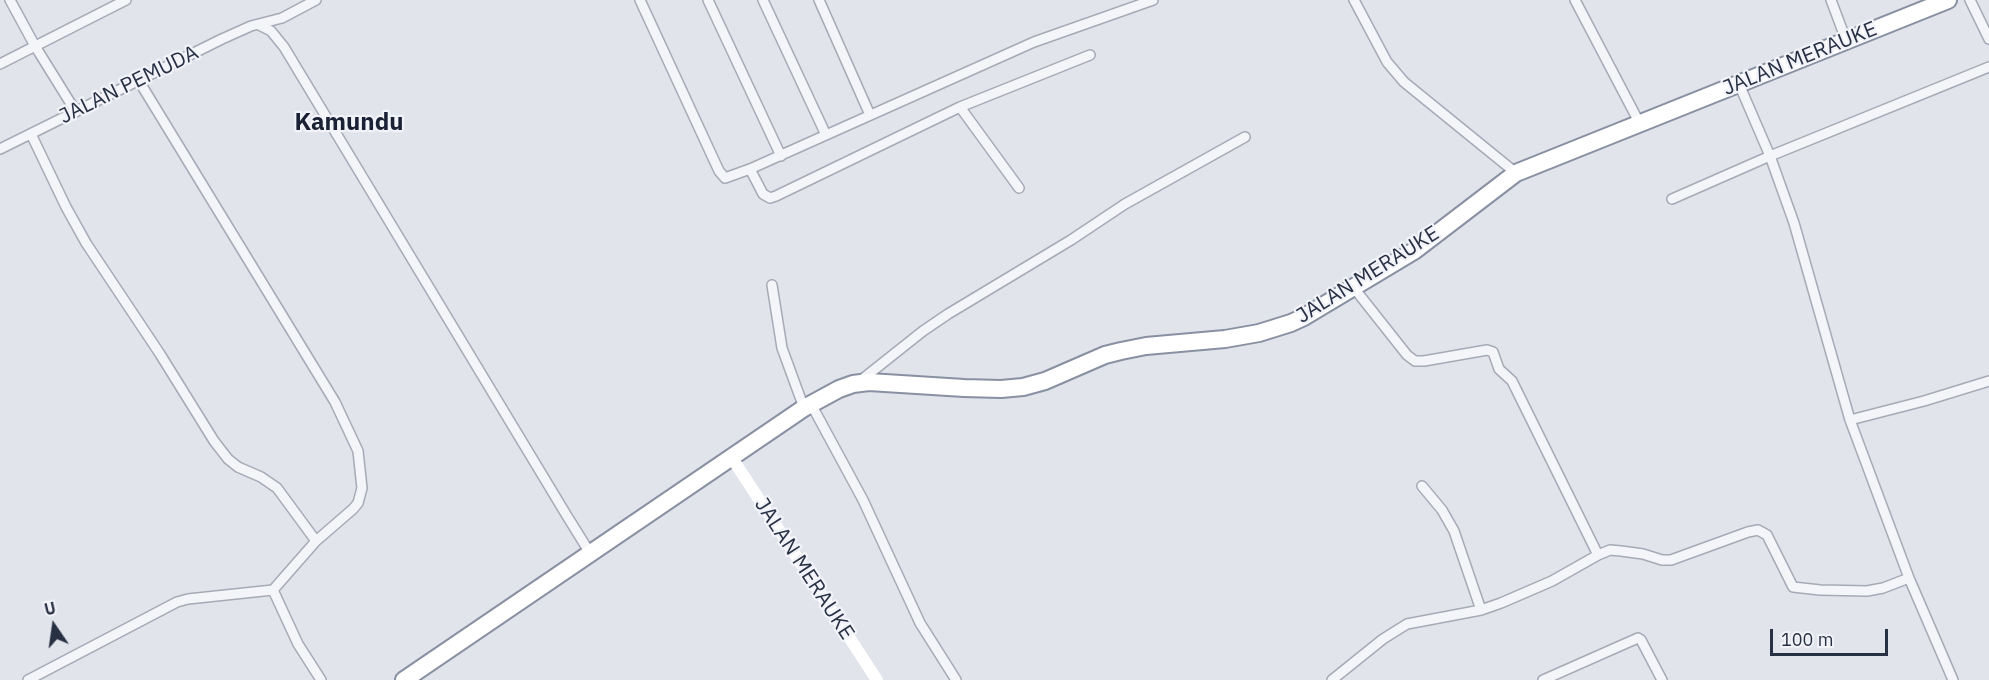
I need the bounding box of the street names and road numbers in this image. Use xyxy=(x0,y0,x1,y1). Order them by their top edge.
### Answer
street label: JALAN MERAUKE xyxy=(1719,17,1881,101)
street label: JALAN PEMUDA xyxy=(55,40,203,130)
street label: JALAN MERAUKE xyxy=(1292,221,1444,329)
street label: JALAN MERAUKE xyxy=(749,493,859,645)

